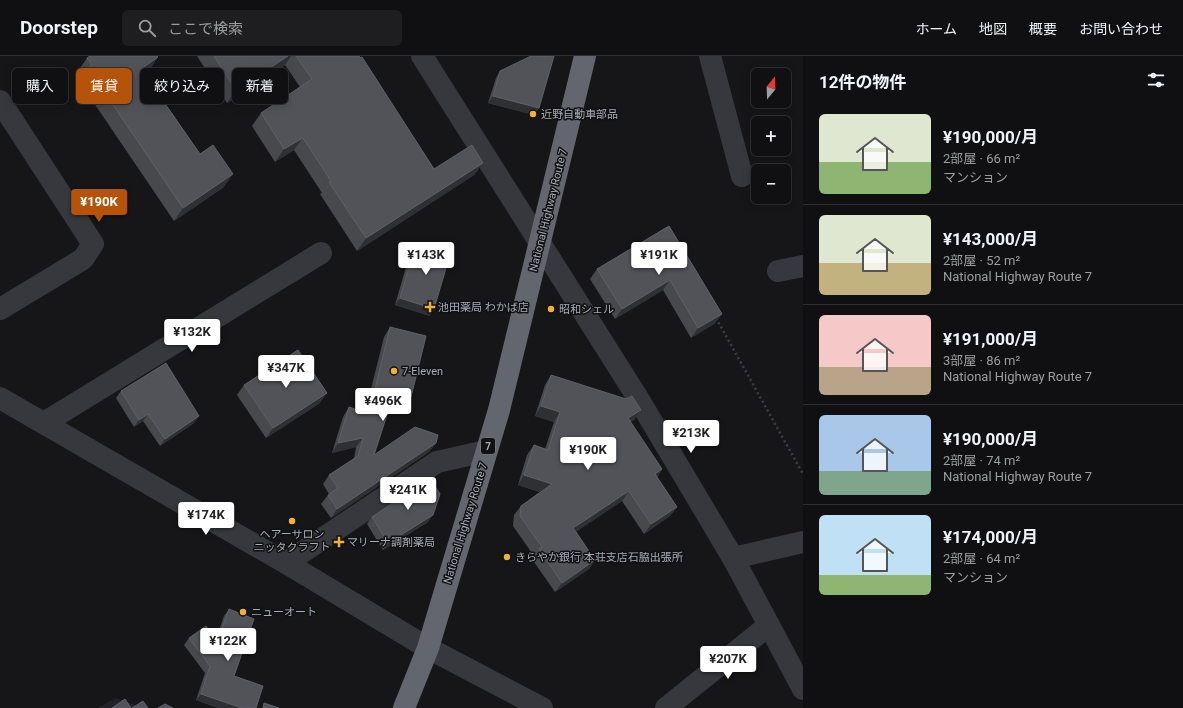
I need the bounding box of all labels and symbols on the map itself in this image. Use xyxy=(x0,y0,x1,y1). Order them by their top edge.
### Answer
north arrow xyxy=(751,68,791,108)
place label: 近野自動車部品 xyxy=(541,108,618,121)
marker: 近野自動車部品 xyxy=(528,109,538,119)
street label: National Highway Route 7 xyxy=(527,147,570,273)
pin: ¥190K xyxy=(71,189,127,223)
pin: ¥143K xyxy=(398,242,454,276)
pin: ¥191K xyxy=(631,242,687,276)
place label: 池田薬局 わかば店 xyxy=(438,301,529,314)
marker: 池田薬局 わかば店 xyxy=(425,302,435,312)
place label: 昭和シェル xyxy=(559,303,614,316)
marker: 昭和シェル xyxy=(546,304,556,314)
pin: ¥132K xyxy=(164,319,220,353)
pin: ¥347K xyxy=(258,355,314,389)
place label: 7-Eleven xyxy=(402,365,443,378)
marker: 7-Eleven xyxy=(389,366,399,376)
pin: ¥496K xyxy=(355,388,411,422)
pin: ¥213K xyxy=(663,420,719,454)
pin: ¥190K xyxy=(560,437,616,471)
road number: 7 xyxy=(481,438,495,454)
street label: National Highway Route 7 xyxy=(441,461,490,585)
pin: ¥241K xyxy=(380,477,436,511)
pin: ¥174K xyxy=(178,502,234,536)
marker: ヘアーサロン ニッタクラフト xyxy=(287,516,297,526)
place label: ヘアーサロン ニッタクラフト xyxy=(254,528,331,554)
place label: マリーナ調剤薬局 xyxy=(347,536,435,549)
marker: マリーナ調剤薬局 xyxy=(334,537,344,547)
place label: きらやか銀行 本荘支店石脇出張所 xyxy=(515,551,684,564)
marker: きらやか銀行 本荘支店石脇出張所 xyxy=(502,552,512,562)
place label: ニューオート xyxy=(251,606,317,619)
marker: ニューオート xyxy=(238,607,248,617)
pin: ¥122K xyxy=(200,628,256,662)
pin: ¥207K xyxy=(700,646,756,680)

